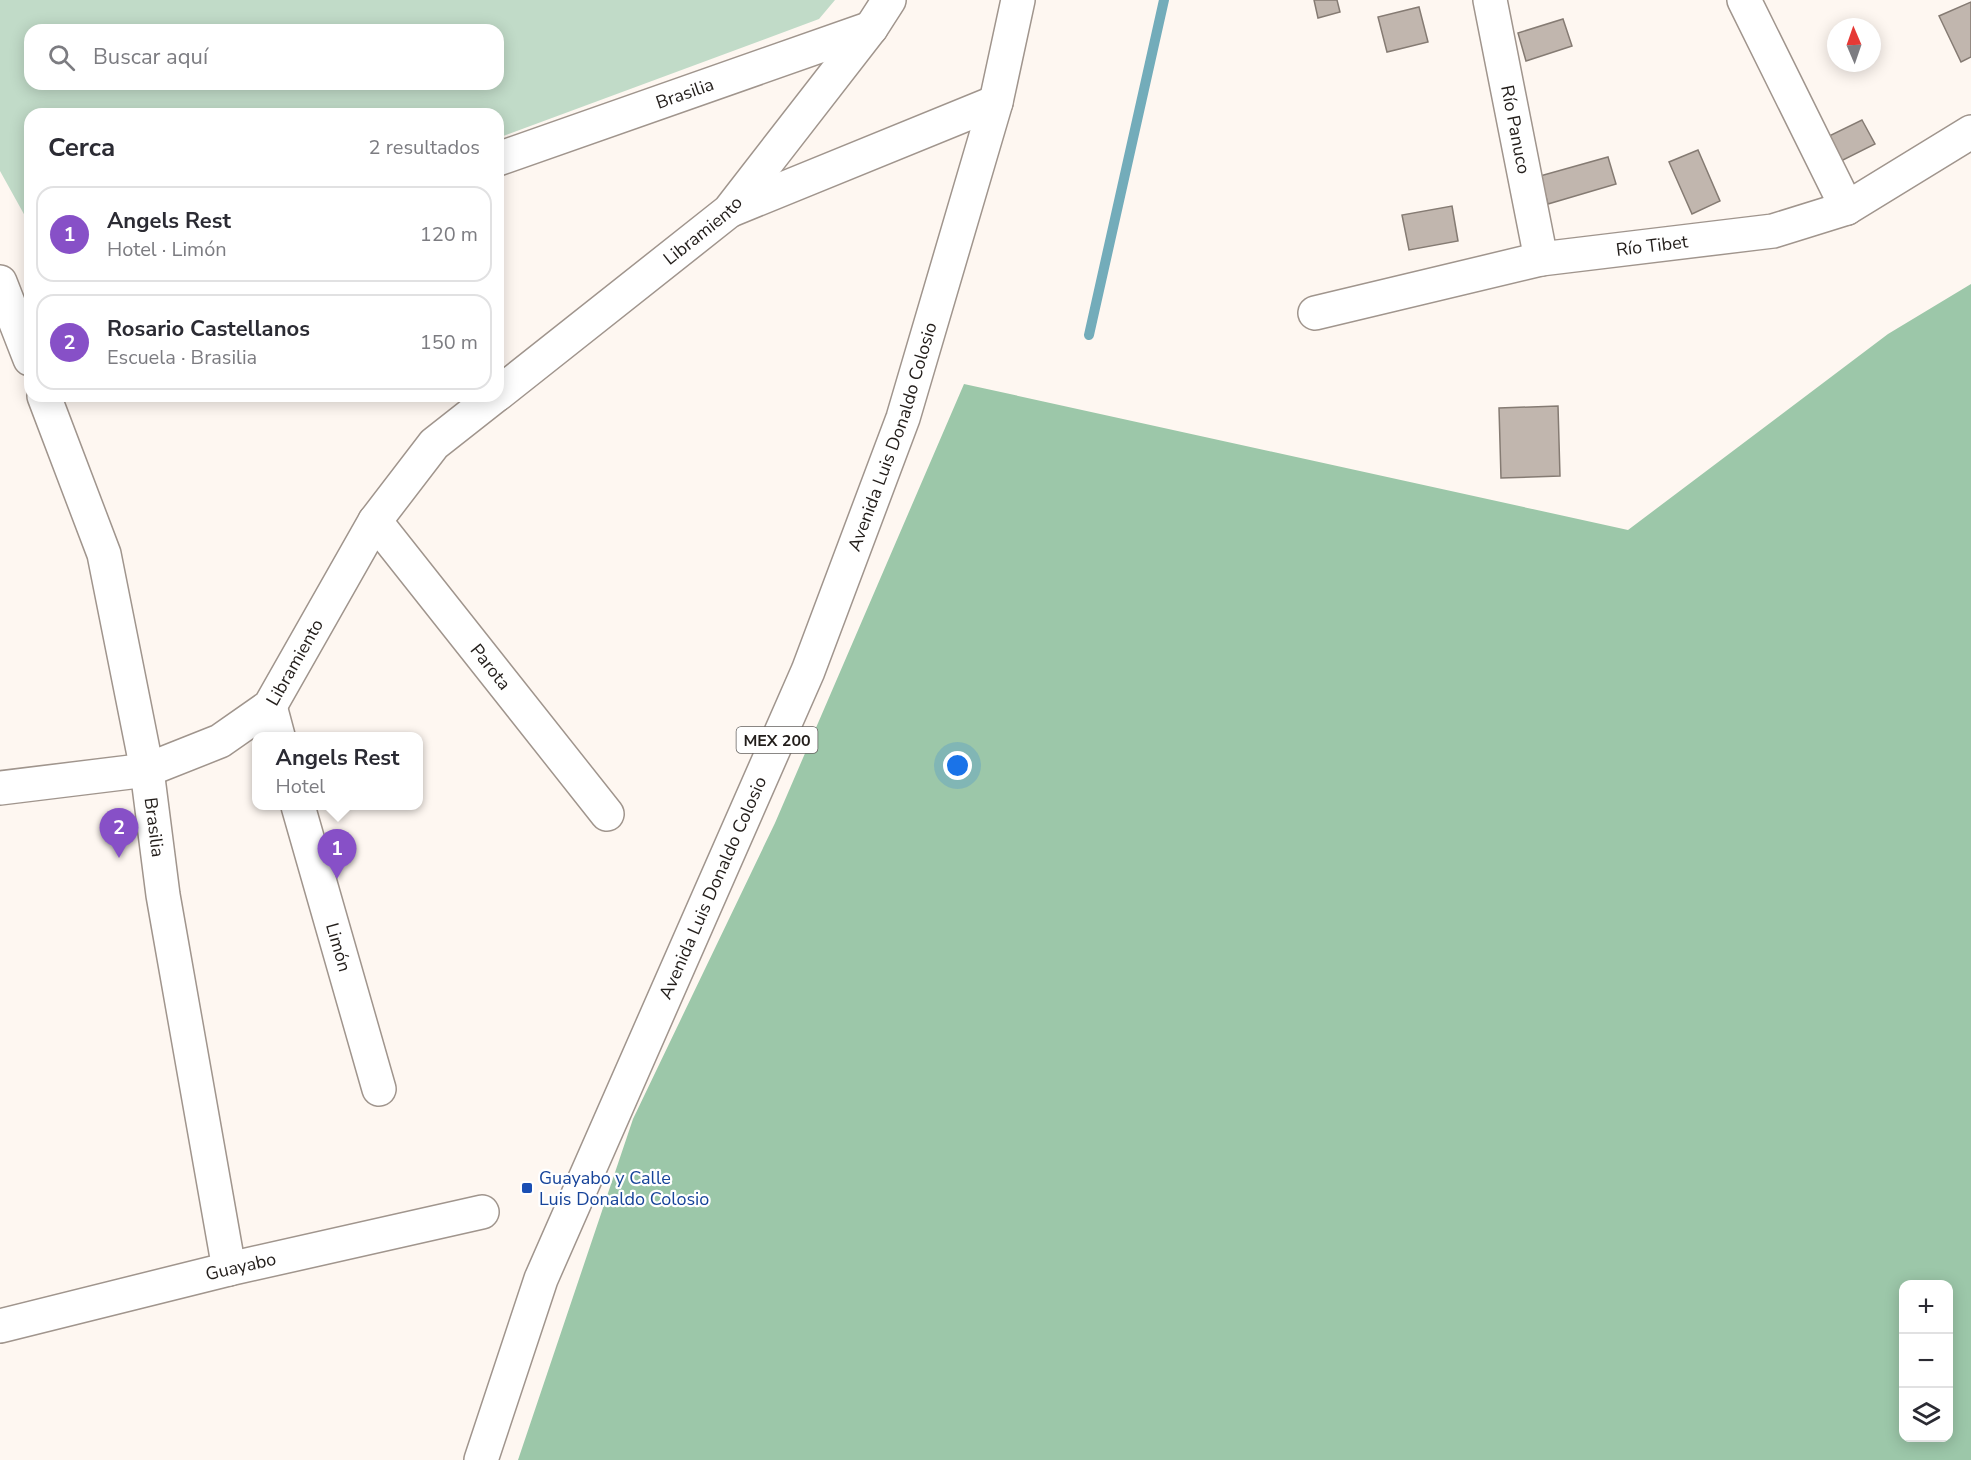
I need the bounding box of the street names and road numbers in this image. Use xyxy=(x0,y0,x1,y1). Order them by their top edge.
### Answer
street label: Brasilia xyxy=(653,72,717,115)
street label: Río Panuco xyxy=(1495,83,1536,176)
street label: Libramiento xyxy=(658,192,748,271)
street label: Río Tibet xyxy=(1615,229,1690,262)
street label: Avenida Luis Donaldo Colosio xyxy=(842,319,943,555)
street label: Libramiento xyxy=(261,615,329,710)
street label: Parota xyxy=(465,639,516,695)
road number: MEX 200 xyxy=(736,727,818,753)
street label: Avenida Luis Donaldo Colosio xyxy=(653,773,772,1003)
street label: Brasilia xyxy=(139,796,170,859)
street label: Limón xyxy=(320,920,357,974)
street label: Guayabo xyxy=(203,1247,278,1286)

